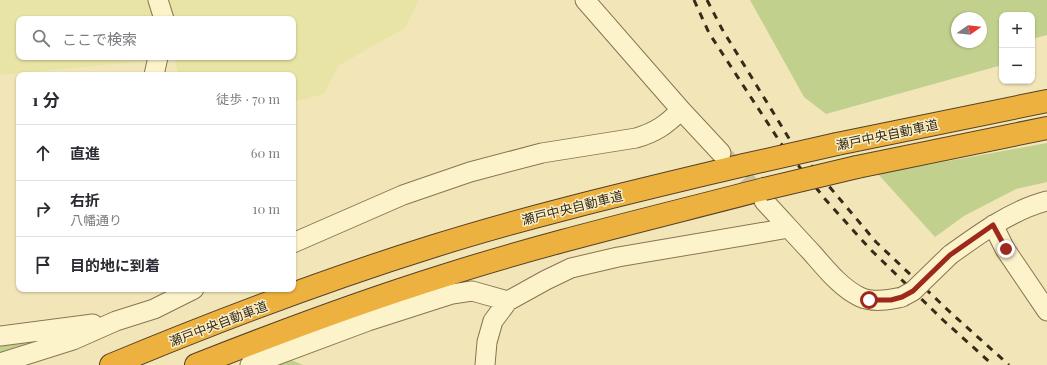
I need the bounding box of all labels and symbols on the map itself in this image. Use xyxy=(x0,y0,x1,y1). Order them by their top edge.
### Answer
north arrow xyxy=(951,12,987,48)
street label: 瀬戸中央自動車道 xyxy=(834,115,940,153)
street label: 瀬戸中央自動車道 xyxy=(519,186,625,228)
route end xyxy=(997,240,1015,258)
route start xyxy=(860,291,878,309)
street label: 瀬戸中央自動車道 xyxy=(166,296,270,350)

